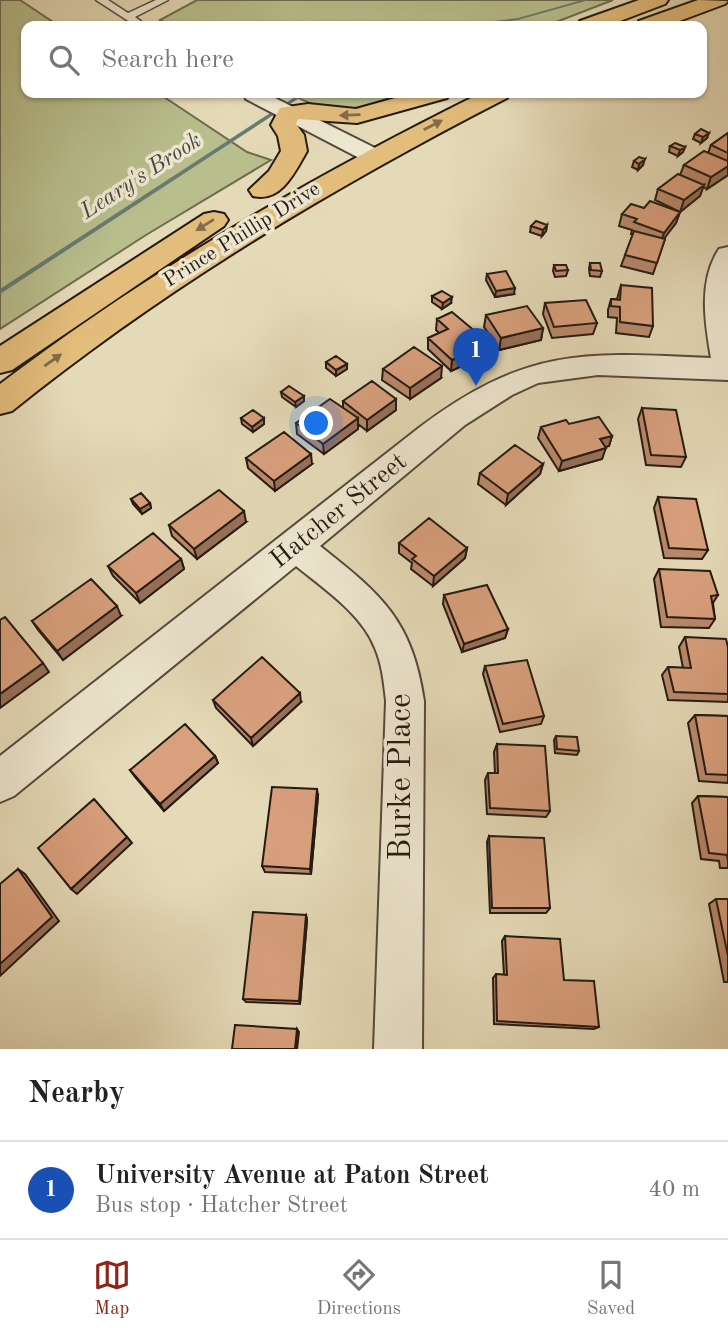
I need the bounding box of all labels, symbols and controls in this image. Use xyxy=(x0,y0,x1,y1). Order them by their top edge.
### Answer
search box xyxy=(21,21,707,98)
icon: search xyxy=(45,41,83,79)
text: Search here xyxy=(101,47,234,73)
one-way arrow xyxy=(339,110,361,121)
one-way arrow xyxy=(424,120,444,132)
water label: Leary's Brook xyxy=(76,129,206,225)
street label: Prince Phillip Drive xyxy=(160,178,324,292)
one-way arrow xyxy=(195,219,214,232)
pin: 1 xyxy=(453,328,499,386)
one-way arrow xyxy=(44,353,62,367)
your location xyxy=(299,406,333,440)
street label: Hatcher Street xyxy=(266,448,412,574)
street label: Burke Place xyxy=(386,693,418,861)
text: Nearby xyxy=(28,1079,125,1109)
text: University Avenue at Paton Street xyxy=(95,1163,489,1189)
text: 1 xyxy=(44,1178,58,1201)
text: 40 m xyxy=(649,1178,700,1201)
text: Bus stop · Hatcher Street xyxy=(95,1194,348,1217)
tab: Map xyxy=(93,1256,131,1321)
tab: Directions xyxy=(317,1256,401,1321)
tab: Saved xyxy=(587,1256,635,1321)

